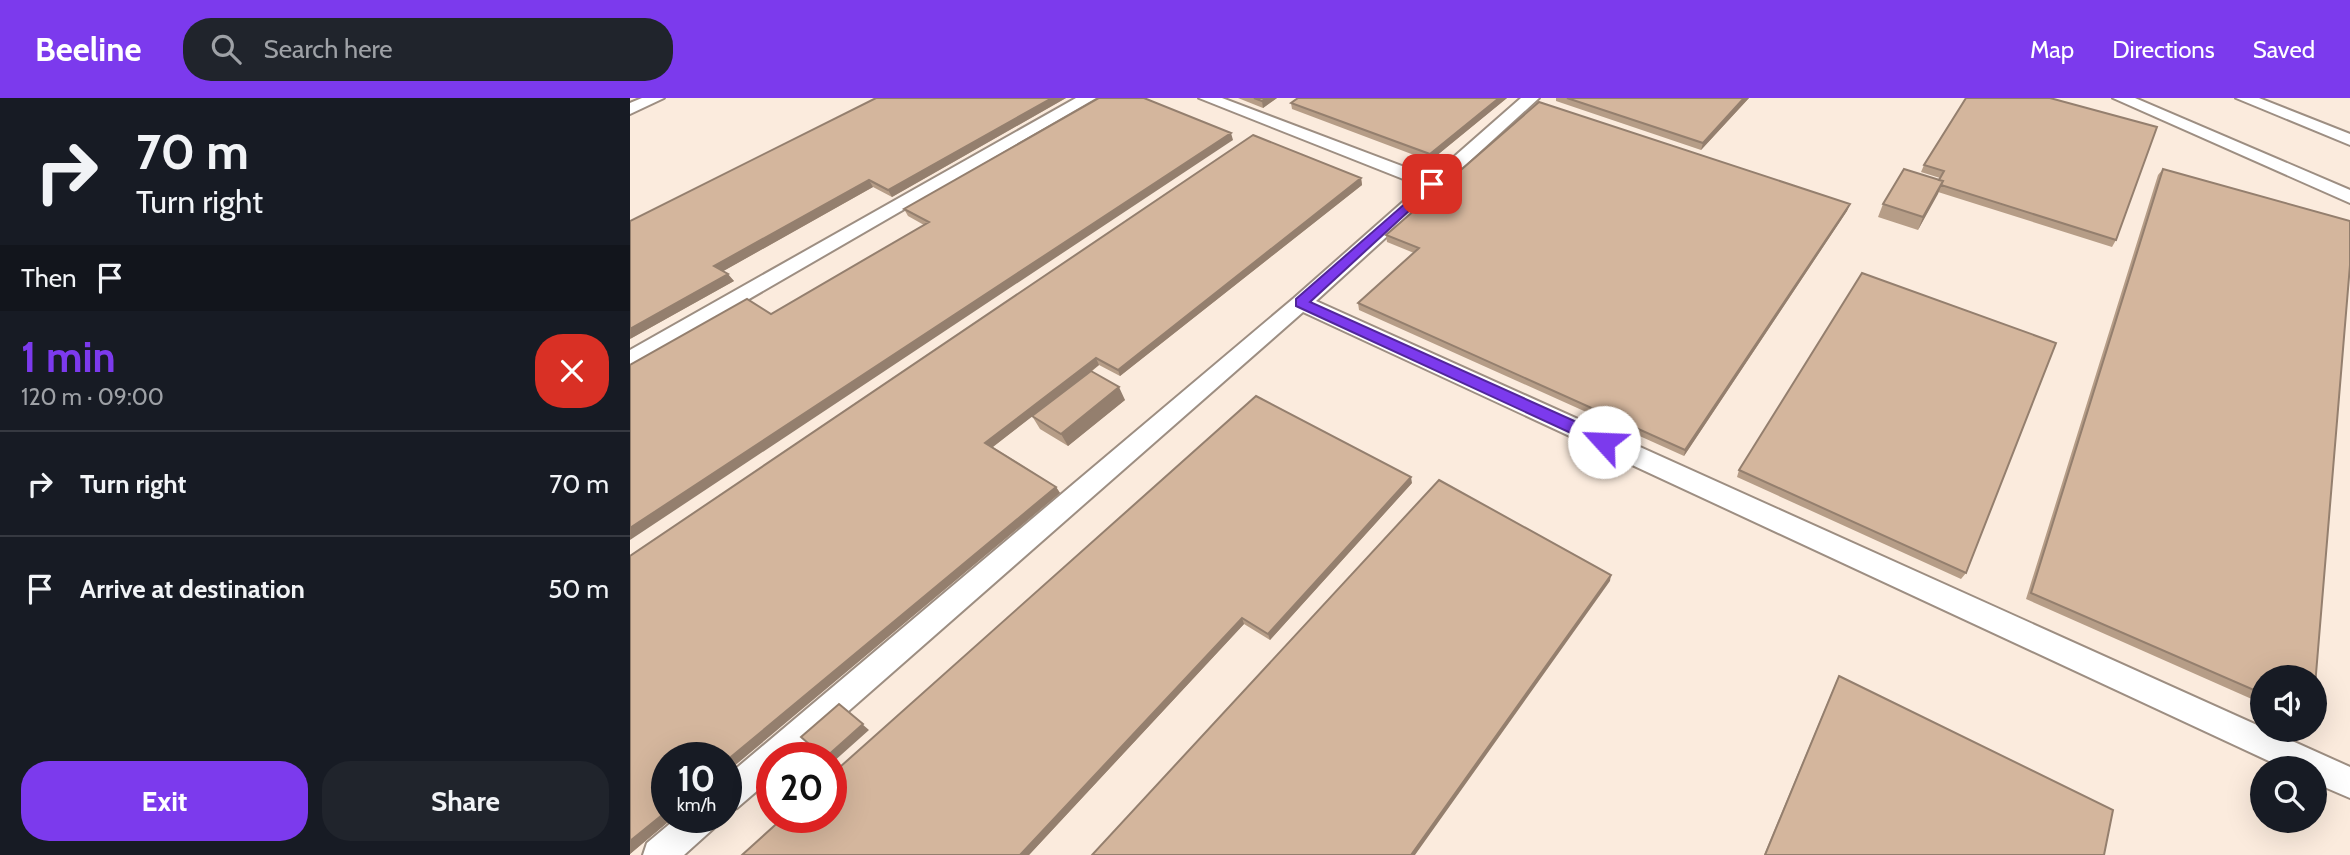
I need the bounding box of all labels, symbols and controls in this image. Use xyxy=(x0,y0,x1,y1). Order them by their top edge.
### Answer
search box xyxy=(183,18,673,81)
text: Beeline xyxy=(35,29,141,69)
icon: search xyxy=(207,30,245,68)
text: Search here xyxy=(263,33,393,65)
text: Map xyxy=(2030,35,2074,64)
text: Directions xyxy=(2112,35,2215,64)
text: Saved xyxy=(2253,35,2315,64)
text: 70 m xyxy=(136,122,249,181)
icon: right xyxy=(21,126,112,217)
pin xyxy=(1402,154,1462,214)
icon: arrive xyxy=(1413,165,1451,203)
text: Turn right xyxy=(136,182,263,221)
icon: arrive xyxy=(91,259,129,297)
text: Then xyxy=(21,262,77,294)
text: 1 min xyxy=(21,331,116,383)
button: close xyxy=(535,334,609,408)
text: 120 m · 09:00 xyxy=(21,383,164,411)
position arrow xyxy=(1567,405,1641,479)
icon: right xyxy=(21,465,59,503)
text: Turn right xyxy=(80,468,186,500)
text: 70 m xyxy=(549,468,609,500)
icon: arrive xyxy=(21,570,59,608)
text: Arrive at destination xyxy=(80,573,305,605)
text: 50 m xyxy=(548,573,609,605)
map controls xyxy=(2250,665,2327,833)
button: sound xyxy=(2250,665,2327,742)
speed limit sign: 20 xyxy=(756,742,847,833)
button: search xyxy=(2250,756,2327,833)
text: 10 xyxy=(678,757,715,800)
button: Exit xyxy=(21,761,308,841)
button: Share xyxy=(322,761,609,841)
text: km/h xyxy=(677,794,716,816)

